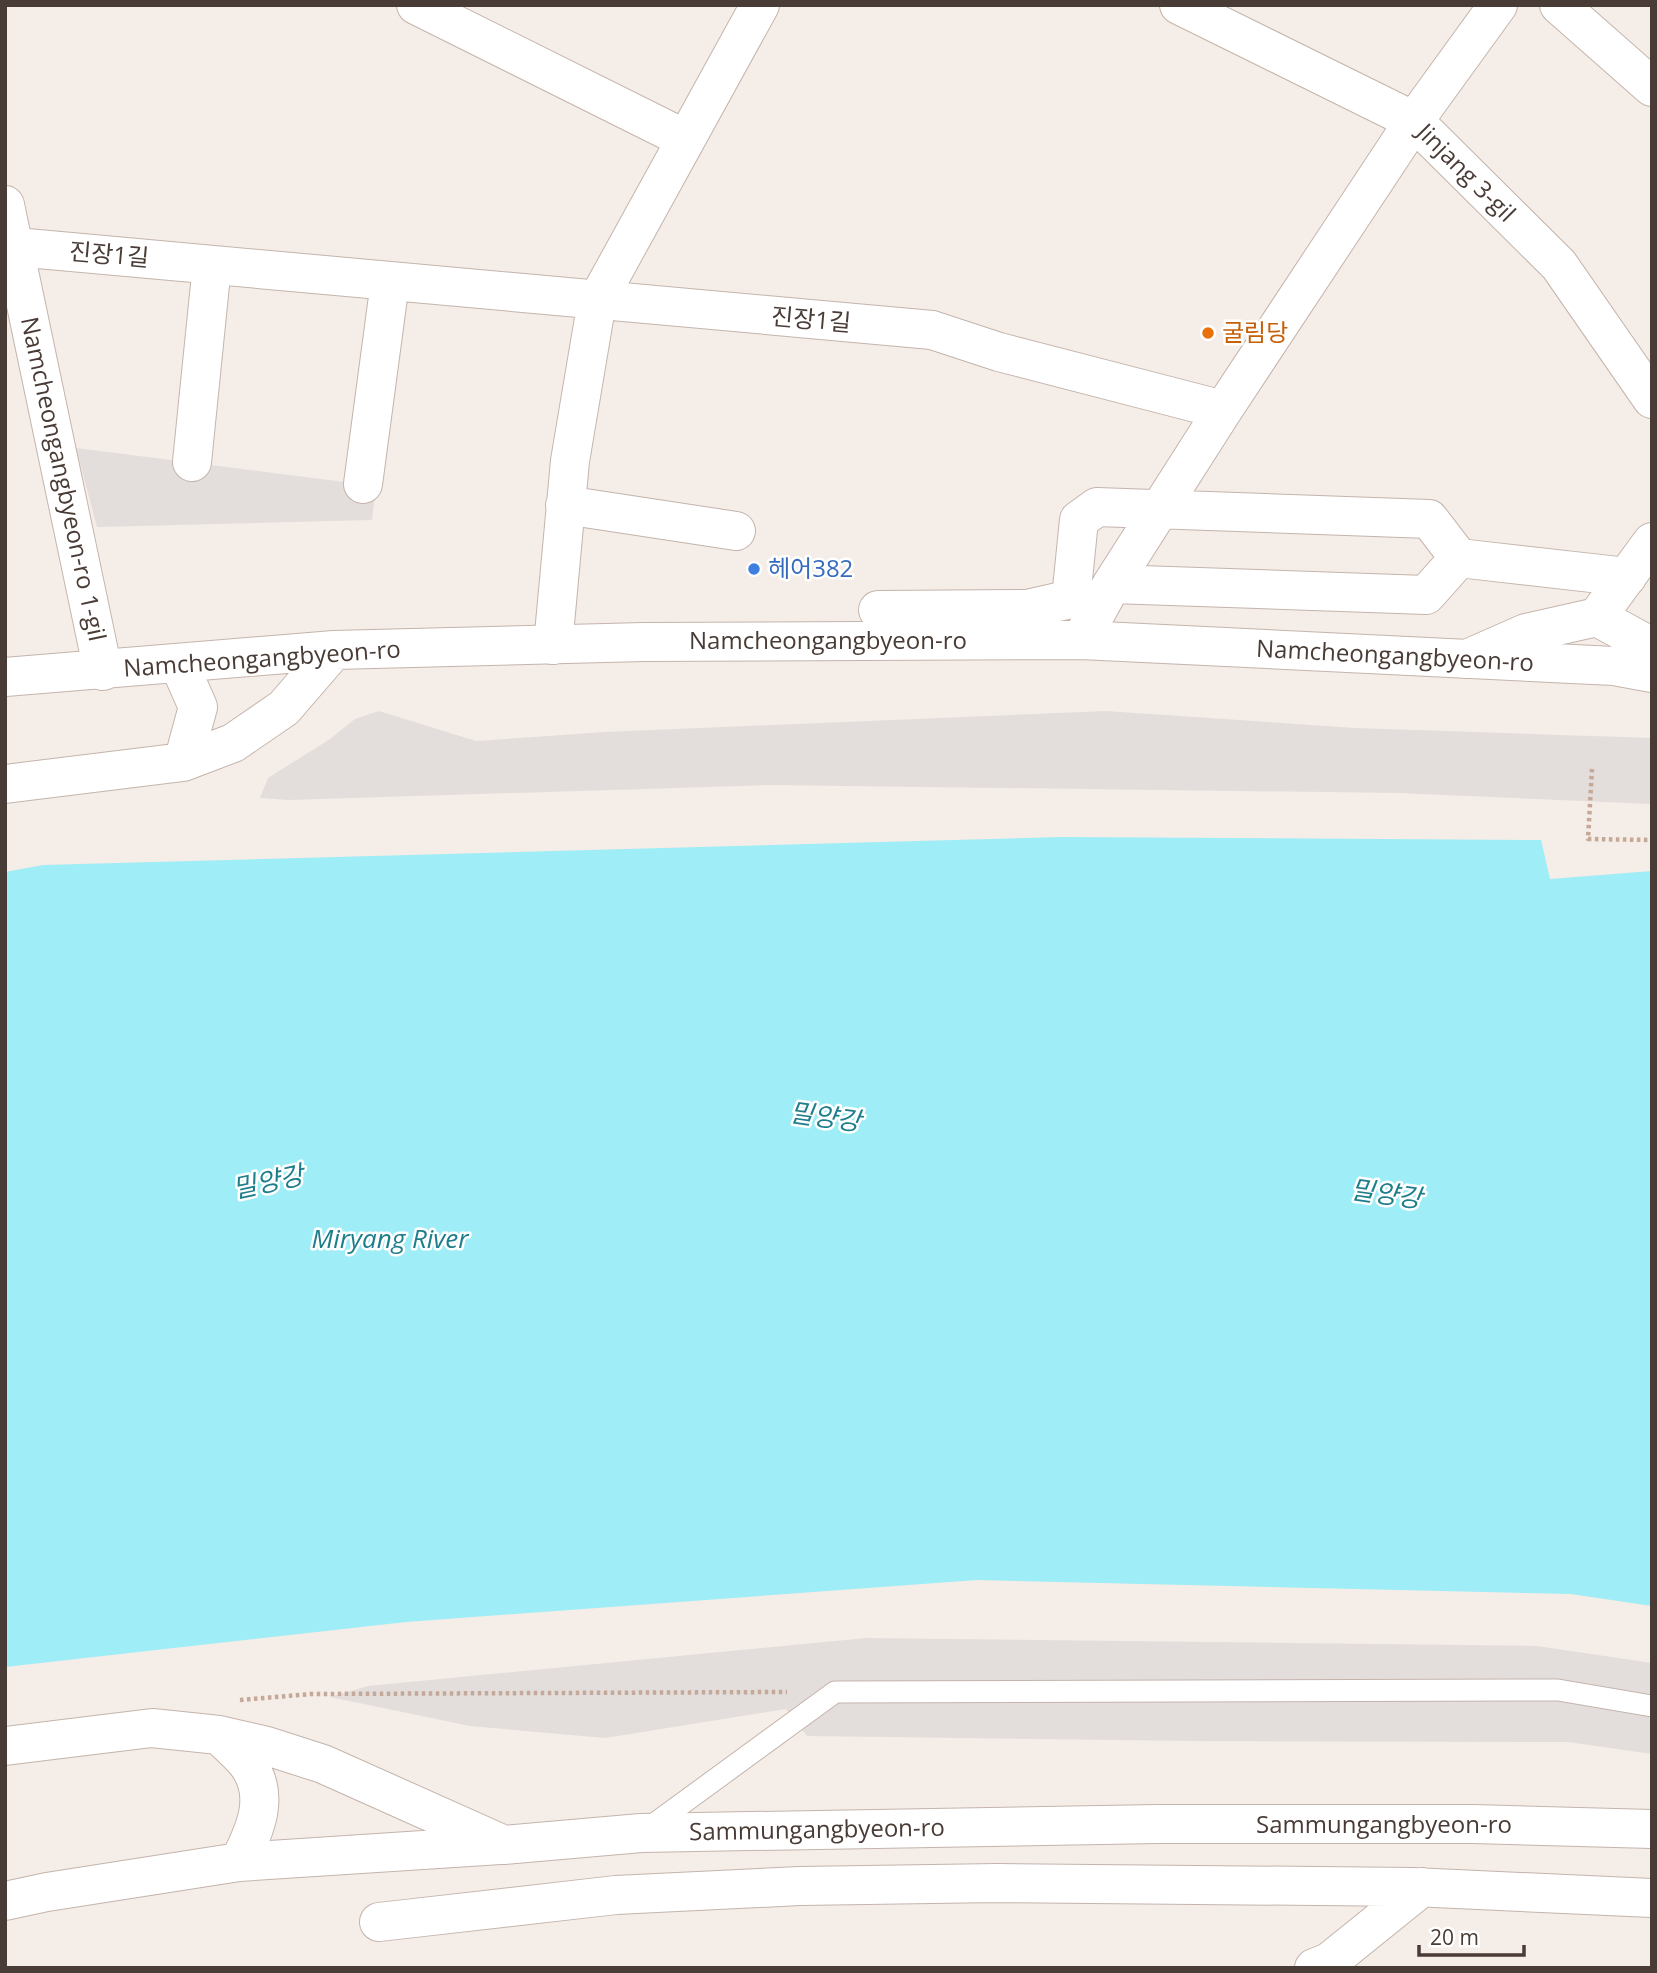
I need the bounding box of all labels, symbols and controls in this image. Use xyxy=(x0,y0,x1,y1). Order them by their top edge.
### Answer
street label: Jinjang 3-gil xyxy=(1409,114,1524,229)
street label: 진장1길 xyxy=(68,234,150,273)
street label: 진장1길 xyxy=(770,299,852,338)
street label: Namcheongangbyeon-ro 1-gil xyxy=(14,314,115,644)
place label: 굴림당 xyxy=(1222,315,1288,348)
marker: 굴림당 xyxy=(1200,325,1216,341)
place label: 헤어382 xyxy=(768,551,853,584)
marker: 헤어382 xyxy=(746,561,762,577)
street label: Namcheongangbyeon-ro xyxy=(689,623,967,656)
street label: Namcheongangbyeon-ro xyxy=(122,631,402,684)
street label: Namcheongangbyeon-ro xyxy=(1255,631,1535,678)
water label: 밀양강 xyxy=(787,1093,866,1139)
water label: 밀양강 xyxy=(229,1155,310,1206)
water label: 밀양강 xyxy=(1348,1170,1427,1216)
water label: Miryang River xyxy=(311,1220,470,1256)
street label: Sammungangbyeon-ro xyxy=(1256,1807,1512,1840)
street label: Sammungangbyeon-ro xyxy=(689,1810,945,1847)
scale bar xyxy=(1419,1913,1524,1957)
text: 20 m xyxy=(1430,1923,1479,1951)

